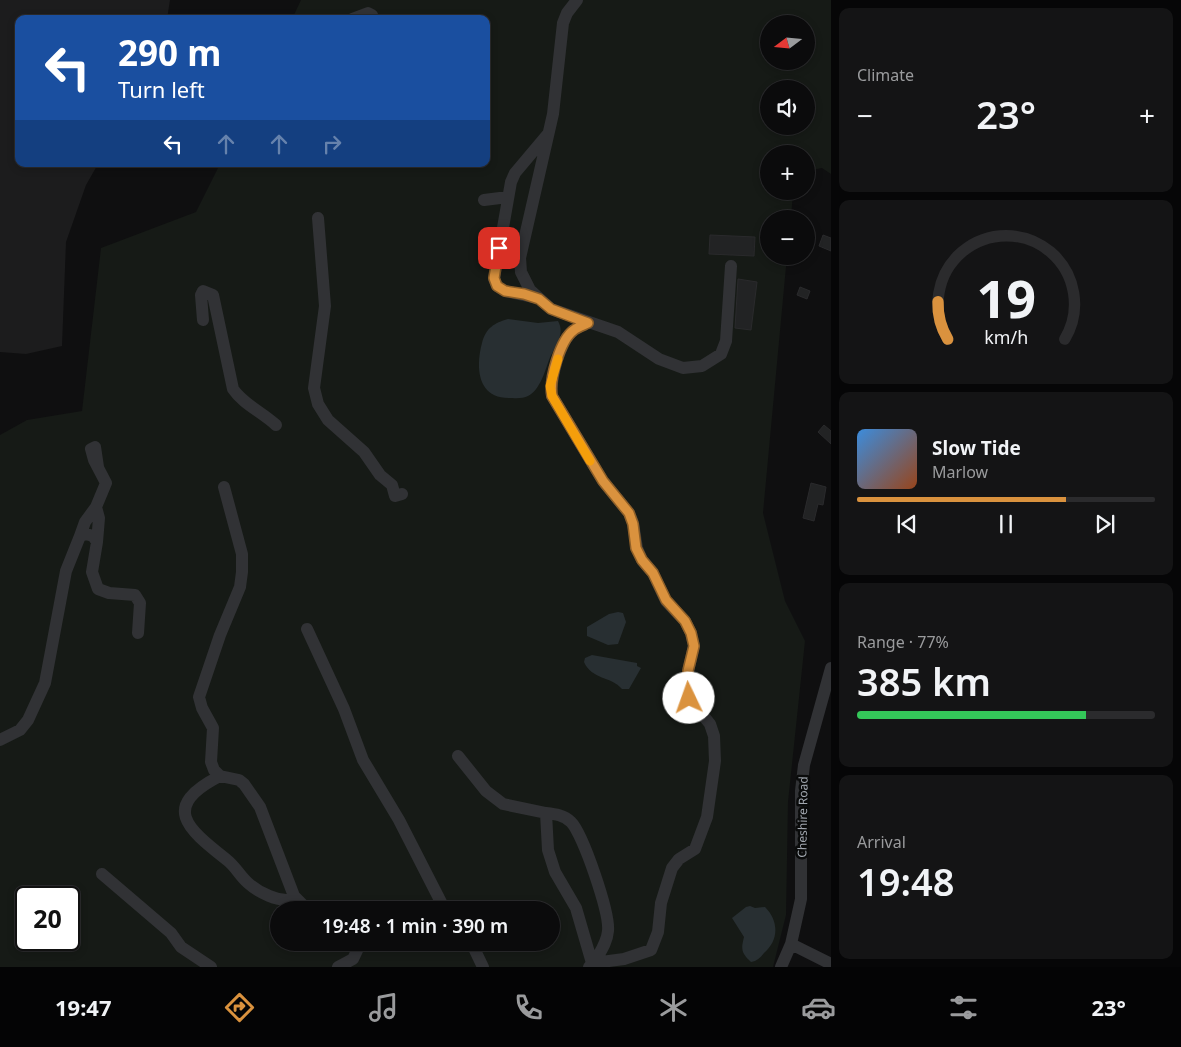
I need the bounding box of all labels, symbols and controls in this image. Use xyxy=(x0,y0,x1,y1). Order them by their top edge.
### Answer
north arrow xyxy=(760,15,815,70)
map controls xyxy=(760,15,815,265)
text: 290 m xyxy=(118,29,221,76)
icon: left xyxy=(35,35,100,100)
text: Climate xyxy=(857,64,914,86)
text: Turn left xyxy=(118,74,205,104)
button: sound xyxy=(760,80,815,135)
text: 23° xyxy=(976,88,1036,140)
text: − xyxy=(857,96,873,134)
text: + xyxy=(1139,96,1155,134)
icon: left xyxy=(159,130,187,158)
icon: ahead xyxy=(212,130,240,158)
icon: ahead xyxy=(265,130,293,158)
icon: right xyxy=(318,130,346,158)
button: + xyxy=(760,145,815,200)
button: − xyxy=(760,210,815,265)
pin xyxy=(478,227,520,269)
icon: arrive xyxy=(485,234,513,262)
text: 19 xyxy=(976,262,1036,333)
text: km/h xyxy=(984,325,1028,349)
text: Slow Tide xyxy=(932,435,1021,461)
text: Marlow xyxy=(932,461,988,483)
icon: previous xyxy=(893,510,921,538)
icon: pause xyxy=(992,510,1020,538)
icon: next xyxy=(1091,510,1119,538)
text: Range · 77% xyxy=(857,631,949,653)
text: 385 km xyxy=(857,655,991,707)
position arrow xyxy=(662,671,714,723)
street label: Cheshire Road xyxy=(793,776,812,858)
text: Arrival xyxy=(857,831,906,853)
text: 19:48 xyxy=(857,855,954,907)
speed limit sign: 20 xyxy=(15,886,80,951)
text: 19:48 · 1 min · 390 m xyxy=(322,913,508,939)
icon: directions xyxy=(222,990,257,1025)
icon: music xyxy=(366,990,401,1025)
icon: phone xyxy=(511,990,546,1025)
icon: climate xyxy=(656,990,691,1025)
icon: car xyxy=(801,990,836,1025)
icon: filters xyxy=(946,990,981,1025)
text: 19:47 xyxy=(55,992,112,1022)
text: 23° xyxy=(1091,992,1126,1022)

